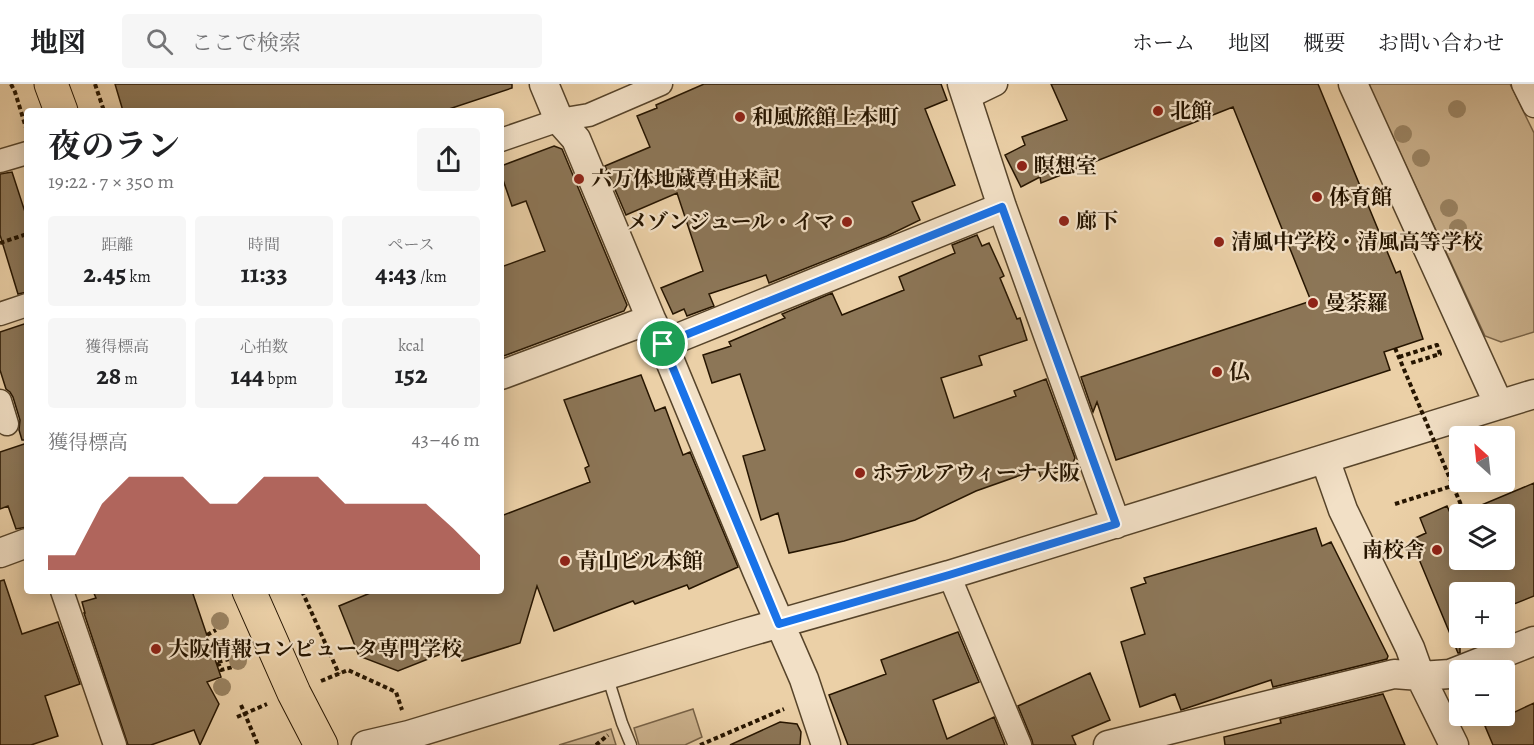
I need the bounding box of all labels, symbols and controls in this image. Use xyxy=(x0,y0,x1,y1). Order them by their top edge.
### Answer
search box xyxy=(122,14,542,68)
text: 地図 xyxy=(30,24,86,62)
icon: search xyxy=(143,25,176,58)
text: ここで検索 xyxy=(191,28,301,58)
text: ホーム xyxy=(1132,29,1195,57)
text: 地図 xyxy=(1228,29,1270,57)
text: 概要 xyxy=(1303,29,1345,57)
text: お問い合わせ xyxy=(1378,29,1504,57)
place label: 北館 xyxy=(1170,97,1212,125)
place label: 和風旅館上本町 xyxy=(752,103,899,131)
marker: 北館 xyxy=(1151,104,1165,118)
marker: 和風旅館上本町 xyxy=(733,110,747,124)
text: 夜のラン xyxy=(48,123,180,168)
button: share xyxy=(417,128,480,191)
place label: 瞑想室 xyxy=(1034,152,1097,180)
marker: 瞑想室 xyxy=(1015,159,1029,173)
place label: 六万体地蔵尊由来記 xyxy=(591,165,780,193)
text: 19:22 · 7 × 350 m xyxy=(48,168,174,195)
marker: 六万体地蔵尊由来記 xyxy=(572,172,586,186)
place label: 体育館 xyxy=(1329,183,1392,211)
marker: 体育館 xyxy=(1310,190,1324,204)
place label: 廊下 xyxy=(1076,207,1118,235)
place label: メゾンジュール・イマ xyxy=(627,208,835,236)
marker: 廊下 xyxy=(1057,214,1071,228)
marker: メゾンジュール・イマ xyxy=(840,215,854,229)
place label: 清風中学校・清風高等学校 xyxy=(1231,228,1483,256)
text: 距離 xyxy=(101,234,133,256)
text: 時間 xyxy=(248,234,280,256)
text: ペース xyxy=(387,234,435,256)
marker: 清風中学校・清風高等学校 xyxy=(1212,235,1226,249)
text: 2.45 xyxy=(83,256,126,291)
text: 11:33 xyxy=(240,256,288,291)
text: 4:43 xyxy=(375,256,417,291)
text: km xyxy=(126,266,151,288)
text: /km xyxy=(417,266,447,288)
place label: 曼荼羅 xyxy=(1325,289,1388,317)
marker: 曼荼羅 xyxy=(1306,296,1320,310)
pin xyxy=(637,318,688,369)
icon: arrive xyxy=(646,327,679,360)
text: kcal xyxy=(398,335,424,357)
text: 獲得標高 xyxy=(85,336,149,358)
text: 心拍数 xyxy=(240,336,288,358)
text: 152 xyxy=(395,357,427,392)
text: 28 xyxy=(96,358,121,393)
text: 144 xyxy=(231,358,264,393)
place label: 仏 xyxy=(1229,358,1250,386)
marker: 仏 xyxy=(1210,365,1224,379)
text: m xyxy=(121,368,138,390)
text: bpm xyxy=(264,368,297,390)
text: 43–46 m xyxy=(412,426,480,453)
north arrow xyxy=(1449,426,1515,492)
map controls xyxy=(1449,426,1515,726)
text: 獲得標高 xyxy=(48,429,128,456)
place label: ホテルアウィーナ大阪 xyxy=(872,459,1081,487)
marker: ホテルアウィーナ大阪 xyxy=(853,466,867,480)
button: layers xyxy=(1449,504,1515,570)
place label: 南校舎 xyxy=(1362,536,1425,564)
marker: 南校舎 xyxy=(1430,543,1444,557)
place label: 青山ビル本館 xyxy=(577,547,703,575)
marker: 青山ビル本館 xyxy=(558,554,572,568)
button: + xyxy=(1449,582,1515,648)
place label: 大阪情報コンピュータ専門学校 xyxy=(168,635,462,663)
marker: 大阪情報コンピュータ専門学校 xyxy=(149,642,163,656)
button: − xyxy=(1449,660,1515,726)

